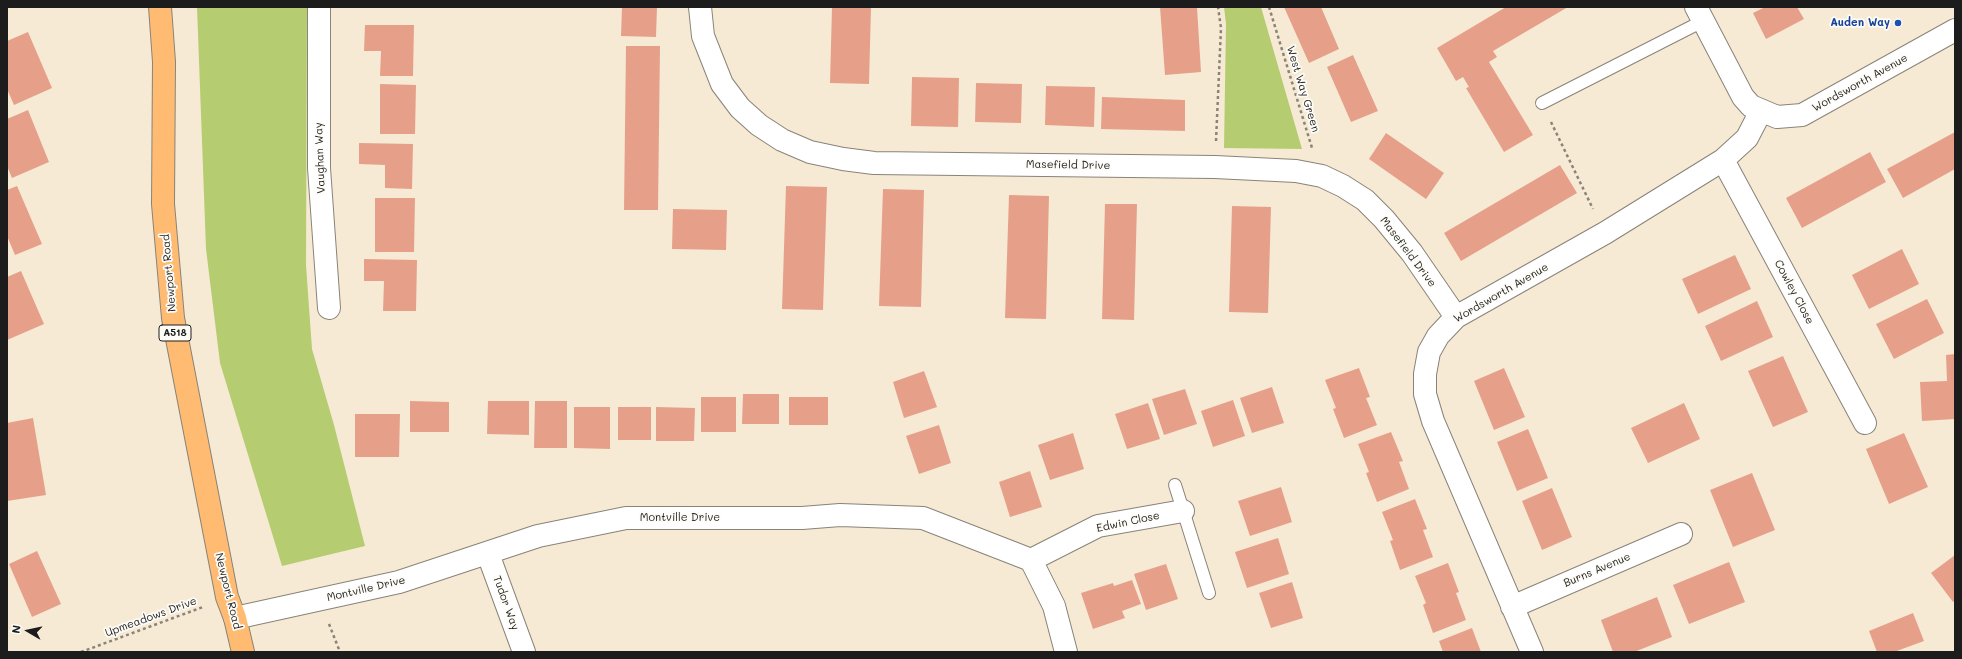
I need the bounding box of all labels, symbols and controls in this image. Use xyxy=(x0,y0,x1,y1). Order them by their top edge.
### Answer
place label: Auden Way xyxy=(1830,16,1890,30)
marker: Auden Way xyxy=(1893,18,1903,28)
street label: West Way Green xyxy=(1284,44,1322,134)
street label: Wordsworth Avenue xyxy=(1810,51,1910,115)
street label: Vaughan Way xyxy=(312,122,328,194)
street label: Masefield Drive xyxy=(1026,158,1110,172)
street label: Masefield Drive xyxy=(1377,214,1439,290)
street label: Newport Road xyxy=(159,234,179,312)
street label: Cowley Close xyxy=(1771,258,1817,326)
street label: Wordsworth Avenue xyxy=(1451,260,1551,326)
road number: A518 xyxy=(159,325,191,341)
street label: Edwin Close xyxy=(1095,509,1161,535)
street label: Montville Drive xyxy=(640,511,720,525)
street label: Burns Avenue xyxy=(1562,550,1632,590)
street label: Newport Road xyxy=(212,552,244,630)
street label: Montville Drive xyxy=(325,574,407,604)
street label: Tudor Way xyxy=(490,574,522,632)
street label: Upmeadows Drive xyxy=(103,594,199,640)
north arrow xyxy=(8,611,48,651)
text: N xyxy=(8,624,24,634)

